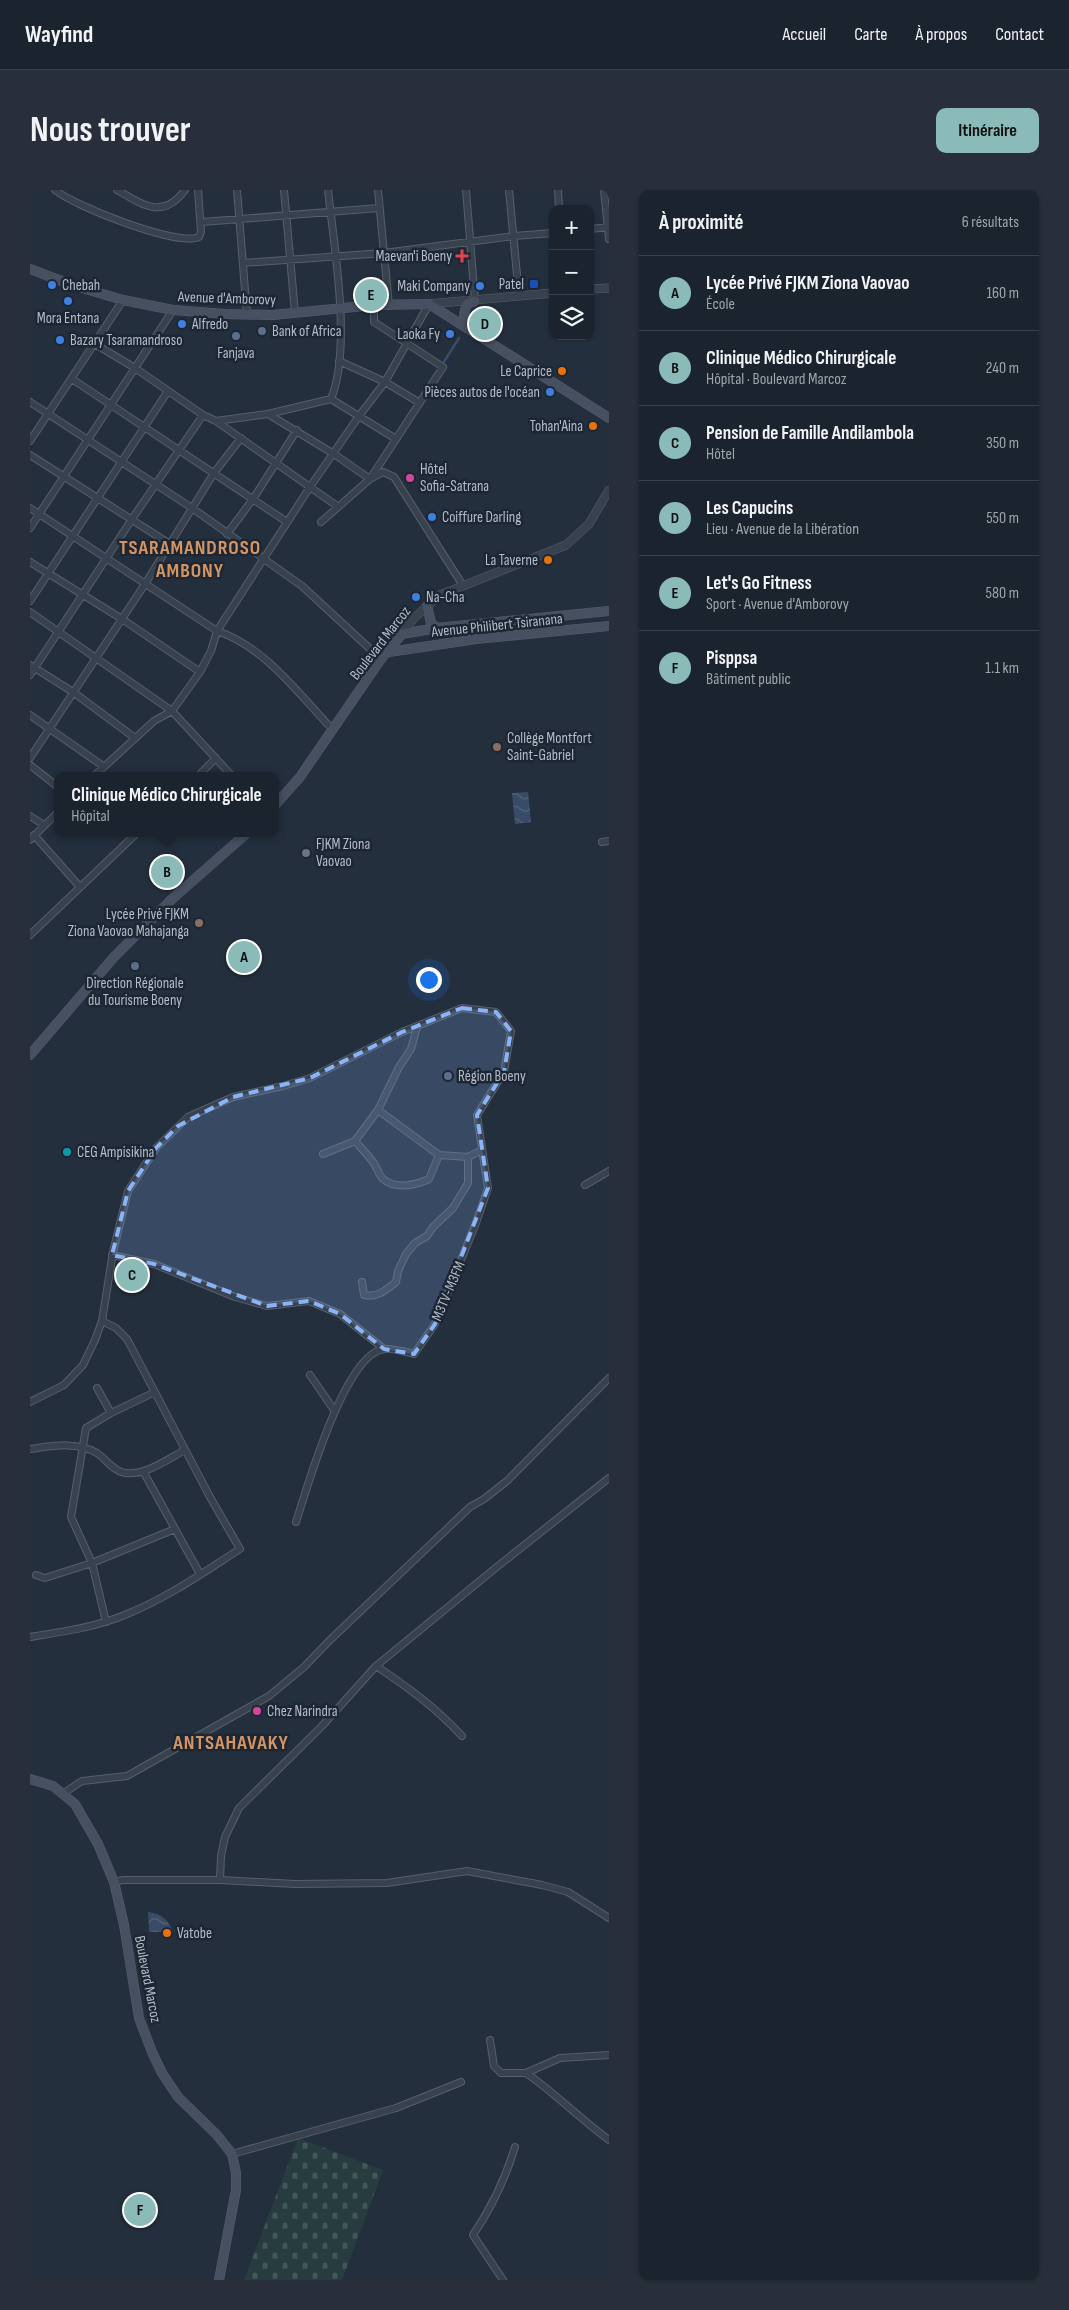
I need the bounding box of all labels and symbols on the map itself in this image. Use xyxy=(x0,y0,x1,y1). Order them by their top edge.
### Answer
place label: Maevan'i Boeny xyxy=(376,247,452,266)
marker: Maevan'i Boeny xyxy=(456,250,468,262)
place label: Patel xyxy=(499,275,524,294)
place label: Chebah xyxy=(62,276,100,295)
pin: E xyxy=(355,276,387,314)
place label: Maki Company xyxy=(397,277,470,296)
marker: Patel xyxy=(528,278,540,290)
marker: Chebah xyxy=(46,279,58,291)
marker: Maki Company xyxy=(474,280,486,292)
street label: Avenue d'Amborovy xyxy=(177,287,277,310)
marker: Mora Entana xyxy=(62,295,74,307)
pin: D xyxy=(469,305,501,343)
place label: Mora Entana xyxy=(37,309,99,328)
place label: Alfredo xyxy=(191,315,228,334)
marker: Alfredo xyxy=(176,318,188,330)
place label: Bank of Africa xyxy=(272,322,342,341)
marker: Bank of Africa xyxy=(256,325,268,337)
place label: Laoka Fy xyxy=(397,325,440,344)
marker: Laoka Fy xyxy=(444,328,456,340)
marker: Fanjava xyxy=(230,330,242,342)
place label: Bazary Tsaramandroso xyxy=(70,331,182,350)
marker: Bazary Tsaramandroso xyxy=(54,334,66,346)
place label: Fanjava xyxy=(217,344,255,363)
place label: Le Caprice xyxy=(500,362,552,381)
marker: Le Caprice xyxy=(556,365,568,377)
place label: Pièces autos de l'océan xyxy=(424,383,540,402)
marker: Pièces autos de l'océan xyxy=(544,386,556,398)
place label: Tohan'Aina xyxy=(530,417,583,436)
marker: Tohan'Aina xyxy=(587,420,599,432)
place label: Hôtel Sofia-Satrana xyxy=(420,460,489,496)
marker: Hôtel Sofia-Satrana xyxy=(404,472,416,484)
place label: Coiffure Darling xyxy=(442,508,521,527)
marker: Coiffure Darling xyxy=(426,511,438,523)
district label: TSARAMANDROSO AMBONY xyxy=(119,536,261,583)
place label: La Taverne xyxy=(485,551,538,570)
marker: La Taverne xyxy=(542,554,554,566)
place label: Na-Cha xyxy=(426,588,465,607)
marker: Na-Cha xyxy=(410,591,422,603)
street label: Boulevard Marcoz xyxy=(346,602,415,684)
street label: Avenue Philibert Tsiranana xyxy=(430,609,564,642)
place label: Collège Montfort Saint-Gabriel xyxy=(507,729,592,765)
marker: Collège Montfort Saint-Gabriel xyxy=(491,741,503,753)
place label: FJKM Ziona Vaovao xyxy=(316,835,370,871)
marker: FJKM Ziona Vaovao xyxy=(300,847,312,859)
pin: B xyxy=(151,853,183,891)
place label: Lycée Privé FJKM Ziona Vaovao Mahajanga xyxy=(68,905,189,941)
marker: Lycée Privé FJKM Ziona Vaovao Mahajanga xyxy=(193,917,205,929)
pin: A xyxy=(228,938,260,976)
marker: Direction Régionale du Tourisme Boeny xyxy=(129,960,141,972)
your location xyxy=(416,967,442,993)
place label: Direction Régionale du Tourisme Boeny xyxy=(86,974,184,1010)
place label: Région Boeny xyxy=(458,1067,526,1086)
marker: Région Boeny xyxy=(442,1070,454,1082)
place label: CEG Ampisikina xyxy=(77,1143,155,1162)
marker: CEG Ampisikina xyxy=(61,1146,73,1158)
pin: C xyxy=(116,1256,148,1294)
street label: M3TV-M3FM xyxy=(427,1258,470,1324)
place label: Chez Narindra xyxy=(267,1702,338,1721)
marker: Chez Narindra xyxy=(251,1705,263,1717)
district label: ANTSAHAVAKY xyxy=(172,1731,289,1755)
place label: Vatobe xyxy=(177,1924,212,1943)
marker: Vatobe xyxy=(161,1927,173,1939)
street label: Boulevard Marcoz xyxy=(130,1934,165,2025)
pin: F xyxy=(124,2191,156,2229)

